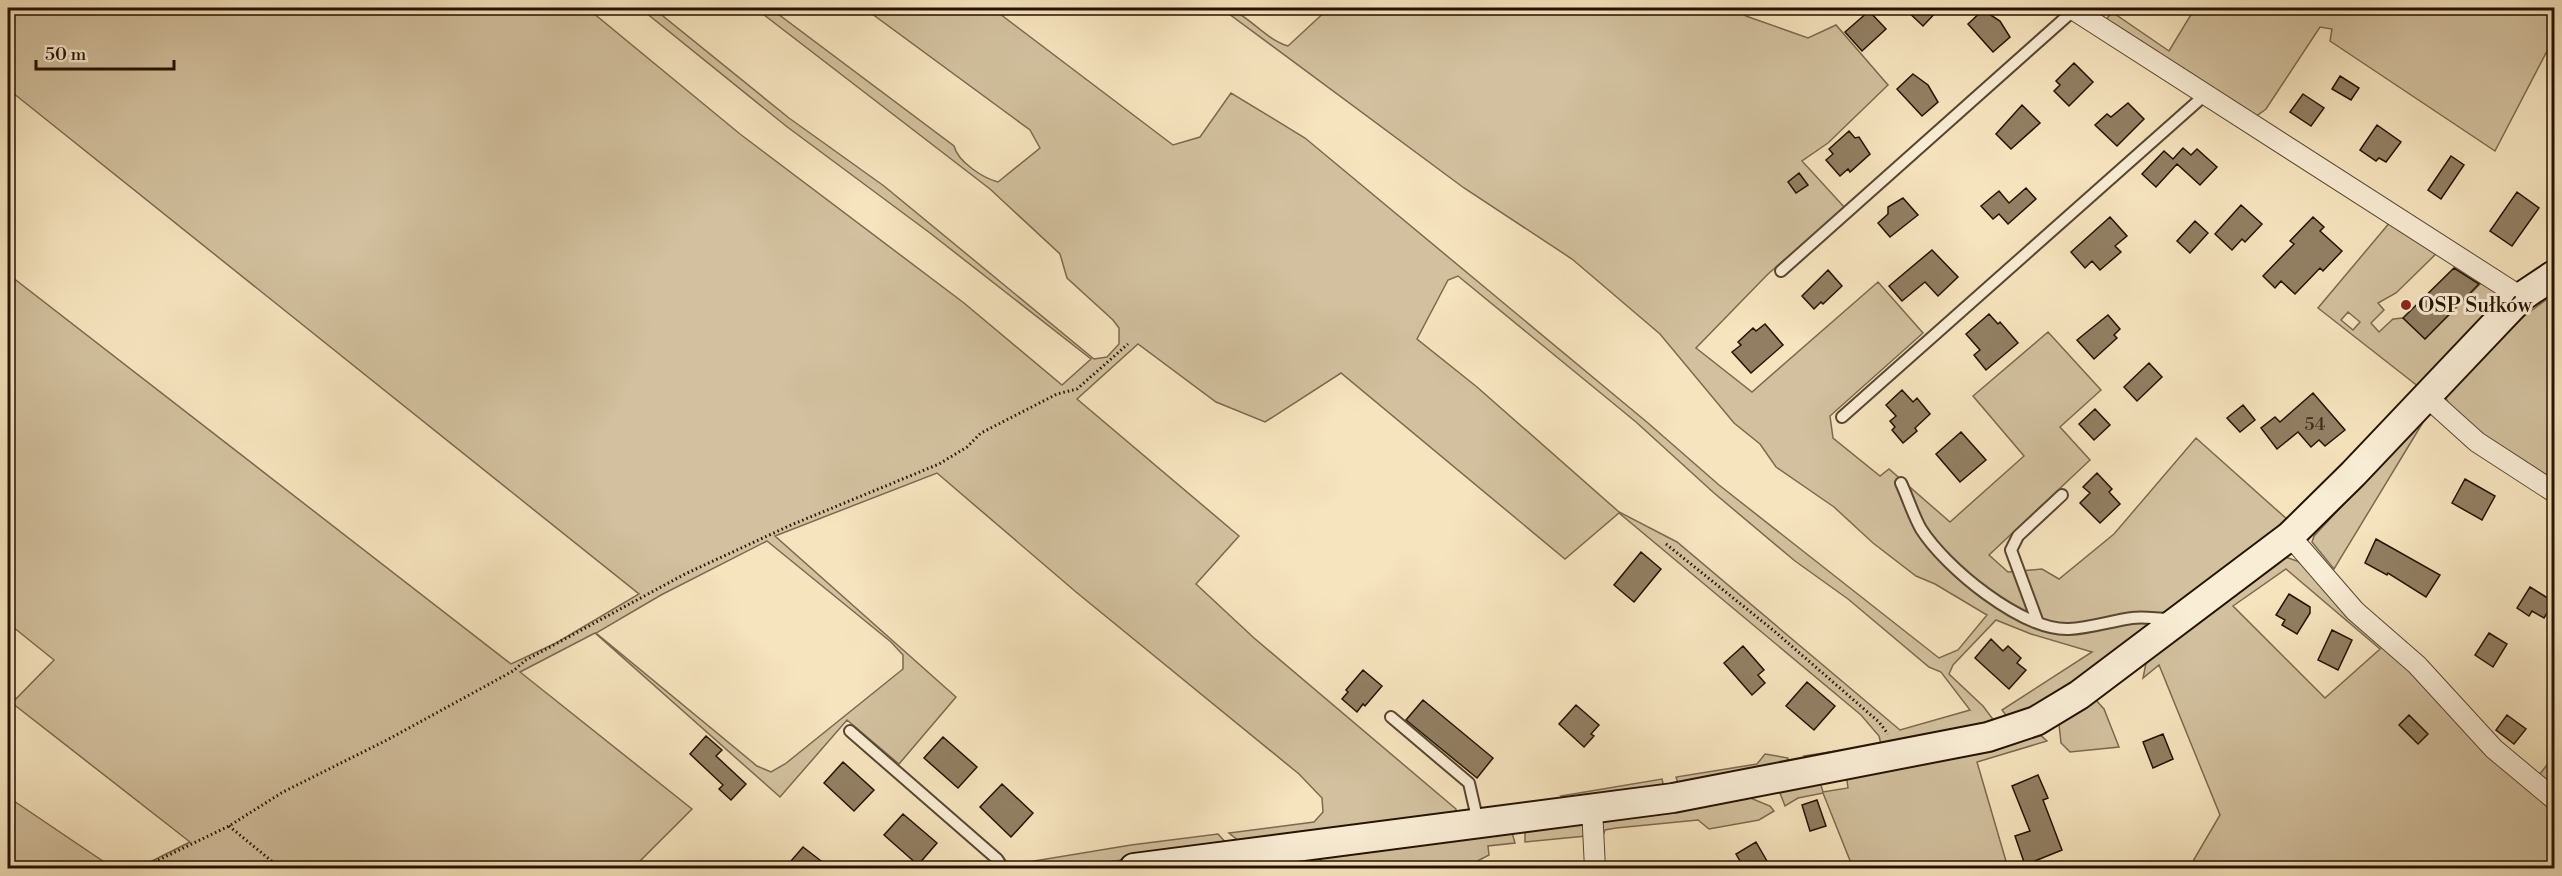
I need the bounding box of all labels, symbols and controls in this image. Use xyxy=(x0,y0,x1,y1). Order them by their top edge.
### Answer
scale bar xyxy=(36,33,174,71)
text: 50 m xyxy=(45,43,87,66)
place label: OSP Sułków xyxy=(2418,293,2533,319)
marker: OSP Sułków xyxy=(2399,298,2413,312)
house number: 54 xyxy=(2305,413,2326,436)

